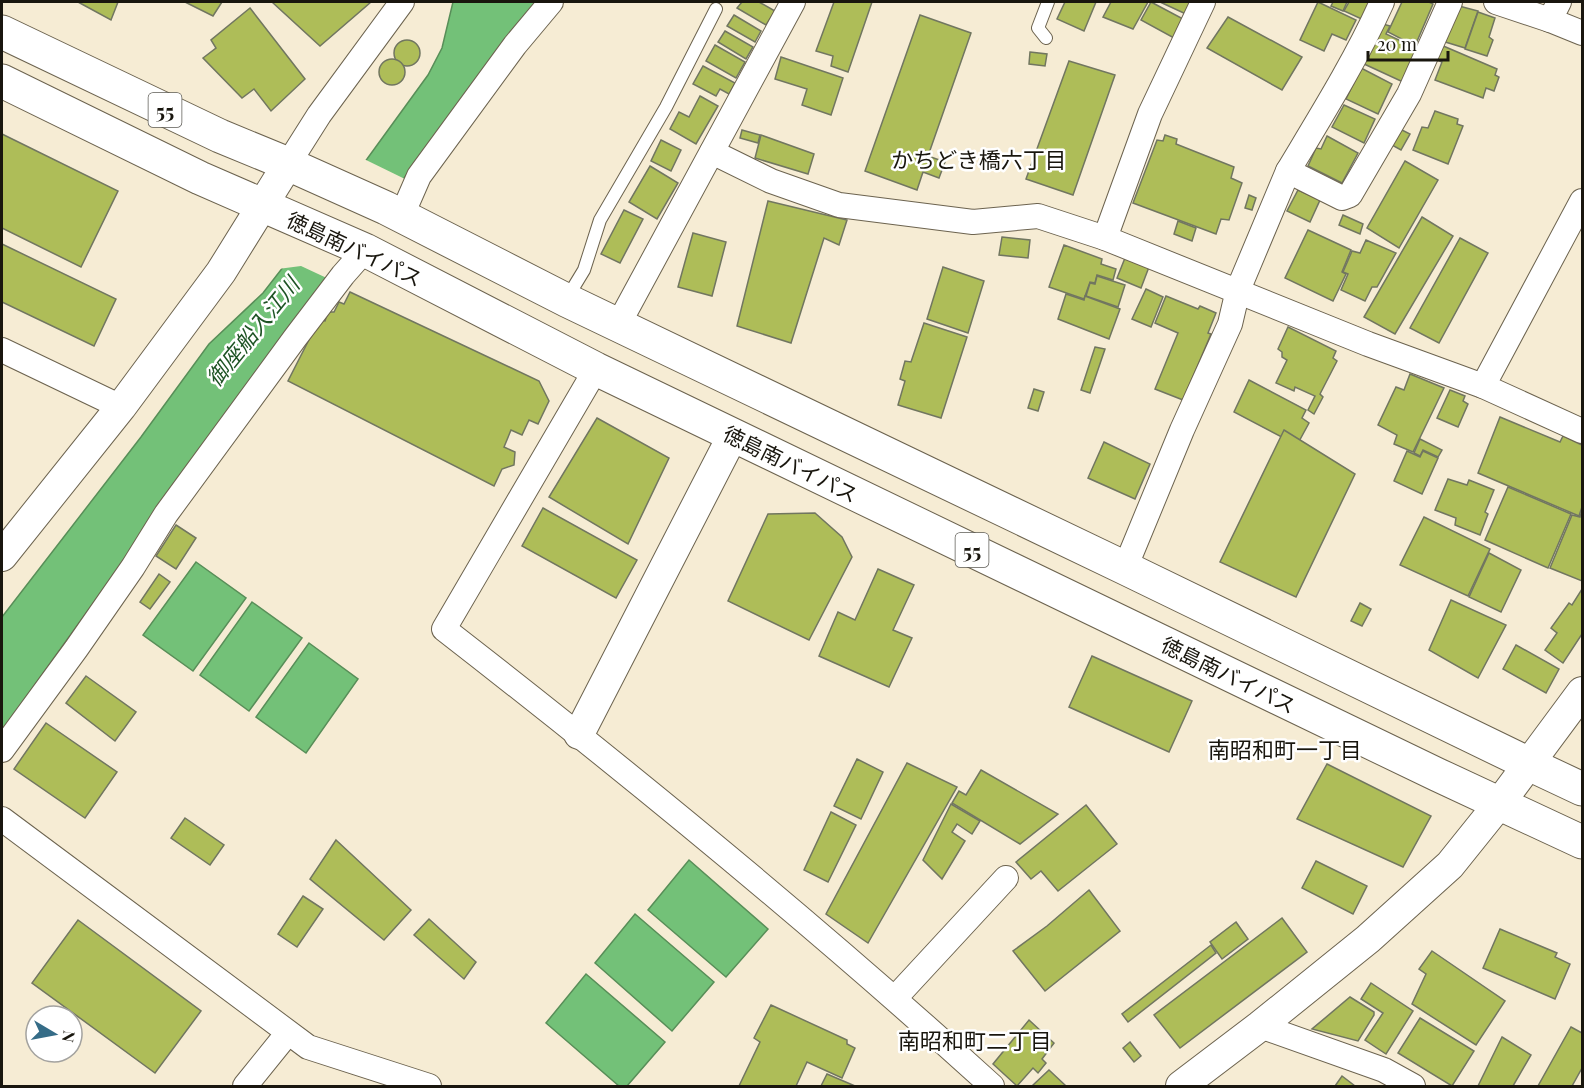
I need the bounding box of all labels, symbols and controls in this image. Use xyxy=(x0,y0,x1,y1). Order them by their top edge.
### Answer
scale bar xyxy=(1368,24,1448,62)
text: 20 m xyxy=(1377,32,1417,56)
road number: 55 xyxy=(148,93,182,127)
district label: かちどき橋六丁目 xyxy=(891,144,1067,174)
street label: 徳島南バイパス xyxy=(283,204,427,292)
water label: 御座船入江川 xyxy=(199,269,306,392)
street label: 徳島南バイパス xyxy=(719,418,863,508)
road number: 55 xyxy=(956,533,988,567)
street label: 徳島南バイパス xyxy=(1157,629,1301,719)
district label: 南昭和町一丁目 xyxy=(1208,734,1362,764)
north arrow xyxy=(24,1004,84,1064)
district label: 南昭和町二丁目 xyxy=(898,1025,1052,1055)
text: N xyxy=(58,1029,81,1045)

